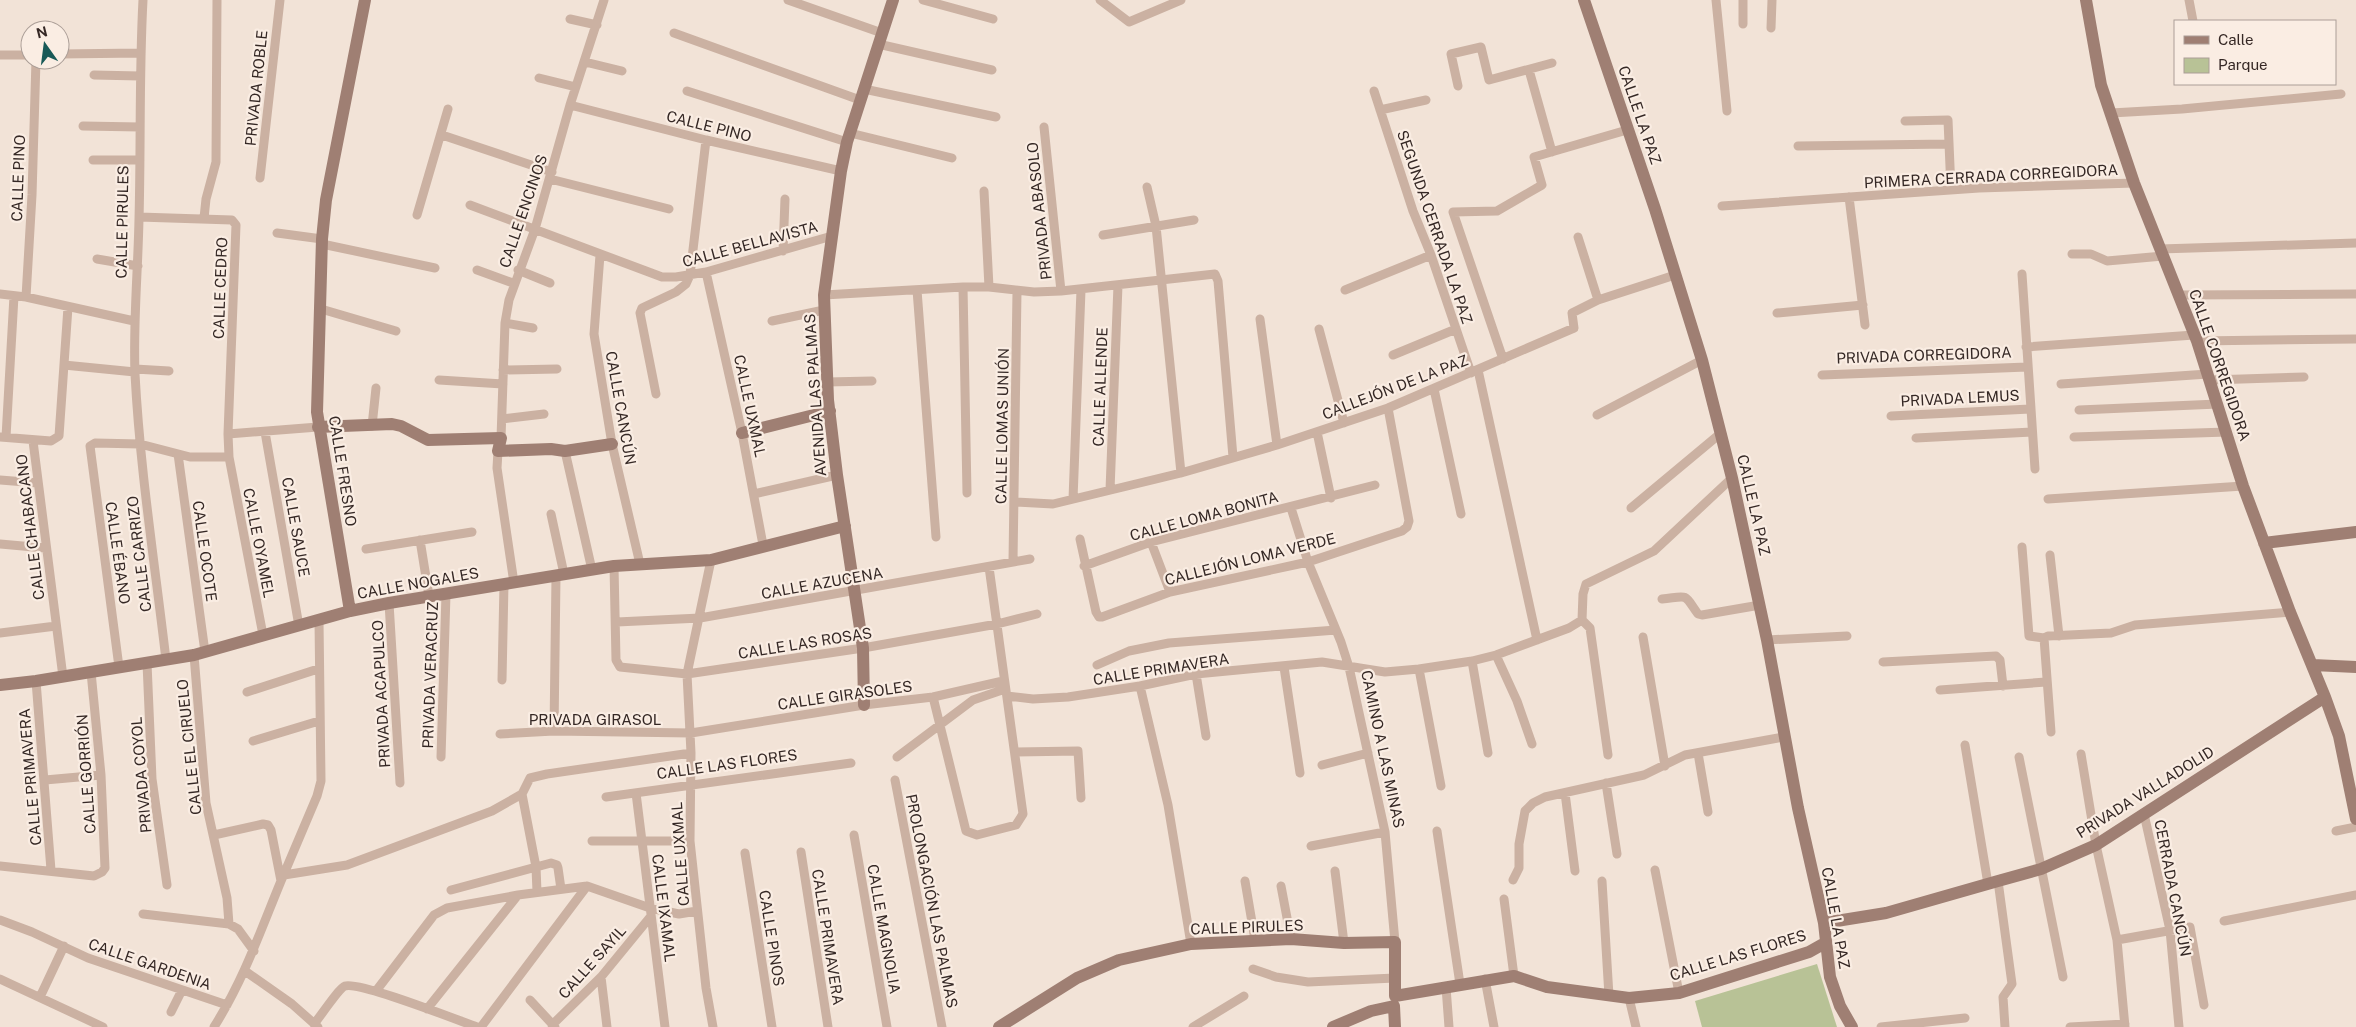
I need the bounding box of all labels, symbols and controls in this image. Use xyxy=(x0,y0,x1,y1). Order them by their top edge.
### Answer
north arrow xyxy=(20,20,70,70)
legend xyxy=(2174,20,2336,85)
text: N xyxy=(35,23,49,41)
street label: PRIVADA ROBLE xyxy=(241,29,271,147)
text: Calle xyxy=(2218,31,2254,48)
text: Parque xyxy=(2218,56,2268,73)
street label: CALLE LA PAZ xyxy=(1615,63,1665,167)
street label: CALLE PINO xyxy=(665,107,753,145)
street label: SEGUNDA CERRADA LA PAZ xyxy=(1394,128,1476,326)
street label: CALLE PINO xyxy=(8,134,28,222)
street label: PRIVADA ABASOLO xyxy=(1023,141,1055,281)
street label: CALLE ENCINOS xyxy=(496,152,550,270)
street label: PRIMERA CERRADA CORREGIDORA xyxy=(1863,161,2119,191)
street label: CALLE PIRULES xyxy=(113,165,131,279)
street label: CALLE BELLAVISTA xyxy=(680,218,820,270)
street label: CALLE CEDRO xyxy=(210,237,230,339)
street label: CALLE CORREGIDORA xyxy=(2186,287,2254,443)
street label: AVENIDA LAS PALMAS xyxy=(801,313,829,477)
street label: CALLE ALLENDE xyxy=(1089,327,1111,447)
street label: PRIVADA CORREGIDORA xyxy=(1836,343,2012,367)
street label: CALLE LOMAS UNIÓN xyxy=(991,348,1012,504)
street label: CALLE CANCÚN xyxy=(603,350,640,466)
street label: CALLEJÓN DE LA PAZ xyxy=(1319,350,1470,423)
street label: CALLE UXMAL xyxy=(731,353,769,459)
street label: PRIVADA LEMUS xyxy=(1900,386,2020,410)
street label: CALLE FRESNO xyxy=(326,414,360,528)
street label: CALLE CHABACANO xyxy=(13,453,47,601)
street label: CALLE LA PAZ xyxy=(1734,453,1774,557)
street label: CALLE SAUCE xyxy=(279,476,313,578)
street label: CALLE OYAMEL xyxy=(240,487,278,599)
street label: CALLE LOMA BONITA xyxy=(1128,488,1280,544)
street label: CALLE CARRIZO xyxy=(123,495,155,613)
street label: CALLE OCOTE xyxy=(190,499,220,603)
street label: CALLE ÉBANO xyxy=(102,501,134,605)
street label: CALLEJÓN LOMA VERDE xyxy=(1163,529,1337,588)
street label: CALLE NOGALES xyxy=(356,564,480,602)
street label: CALLE AZUCENA xyxy=(760,564,885,602)
street label: PRIVADA VERACRUZ xyxy=(419,601,441,749)
street label: PRIVADA ACAPULCO xyxy=(369,620,393,768)
street label: CALLE LAS ROSAS xyxy=(737,624,873,662)
street label: CALLE PRIMAVERA xyxy=(1092,650,1231,688)
street label: CAMINO A LAS MINAS xyxy=(1358,669,1408,829)
street label: CALLE GIRASOLES xyxy=(777,677,913,713)
street label: CALLE EL CIRUELO xyxy=(173,678,205,816)
street label: CALLE PRIMAVERA xyxy=(16,707,44,846)
street label: PRIVADA GIRASOL xyxy=(529,711,661,728)
street label: CALLE GORRIÓN xyxy=(72,714,99,834)
street label: PRIVADA COYOL xyxy=(127,716,155,834)
street label: PRIVADA VALLADOLID xyxy=(2073,743,2217,841)
street label: CALLE LAS FLORES xyxy=(656,746,798,782)
street label: PROLONGACIÓN LAS PALMAS xyxy=(903,792,962,1009)
street label: CALLE UXMAL xyxy=(668,801,692,907)
street label: CERRADA CANCÚN xyxy=(2151,818,2196,958)
street label: CALLE IXAMAL xyxy=(649,853,679,963)
street label: CALLE MAGNOLIA xyxy=(864,863,904,995)
street label: CALLE LA PAZ xyxy=(1819,866,1853,970)
street label: CALLE PRIMAVERA xyxy=(809,868,847,1007)
street label: CALLE PINOS xyxy=(756,889,788,987)
street label: CALLE PIRULES xyxy=(1190,917,1304,937)
street label: CALLE SAYIL xyxy=(555,922,629,1002)
street label: CALLE LAS FLORES xyxy=(1668,926,1808,984)
street label: CALLE GARDENIA xyxy=(86,935,214,993)

